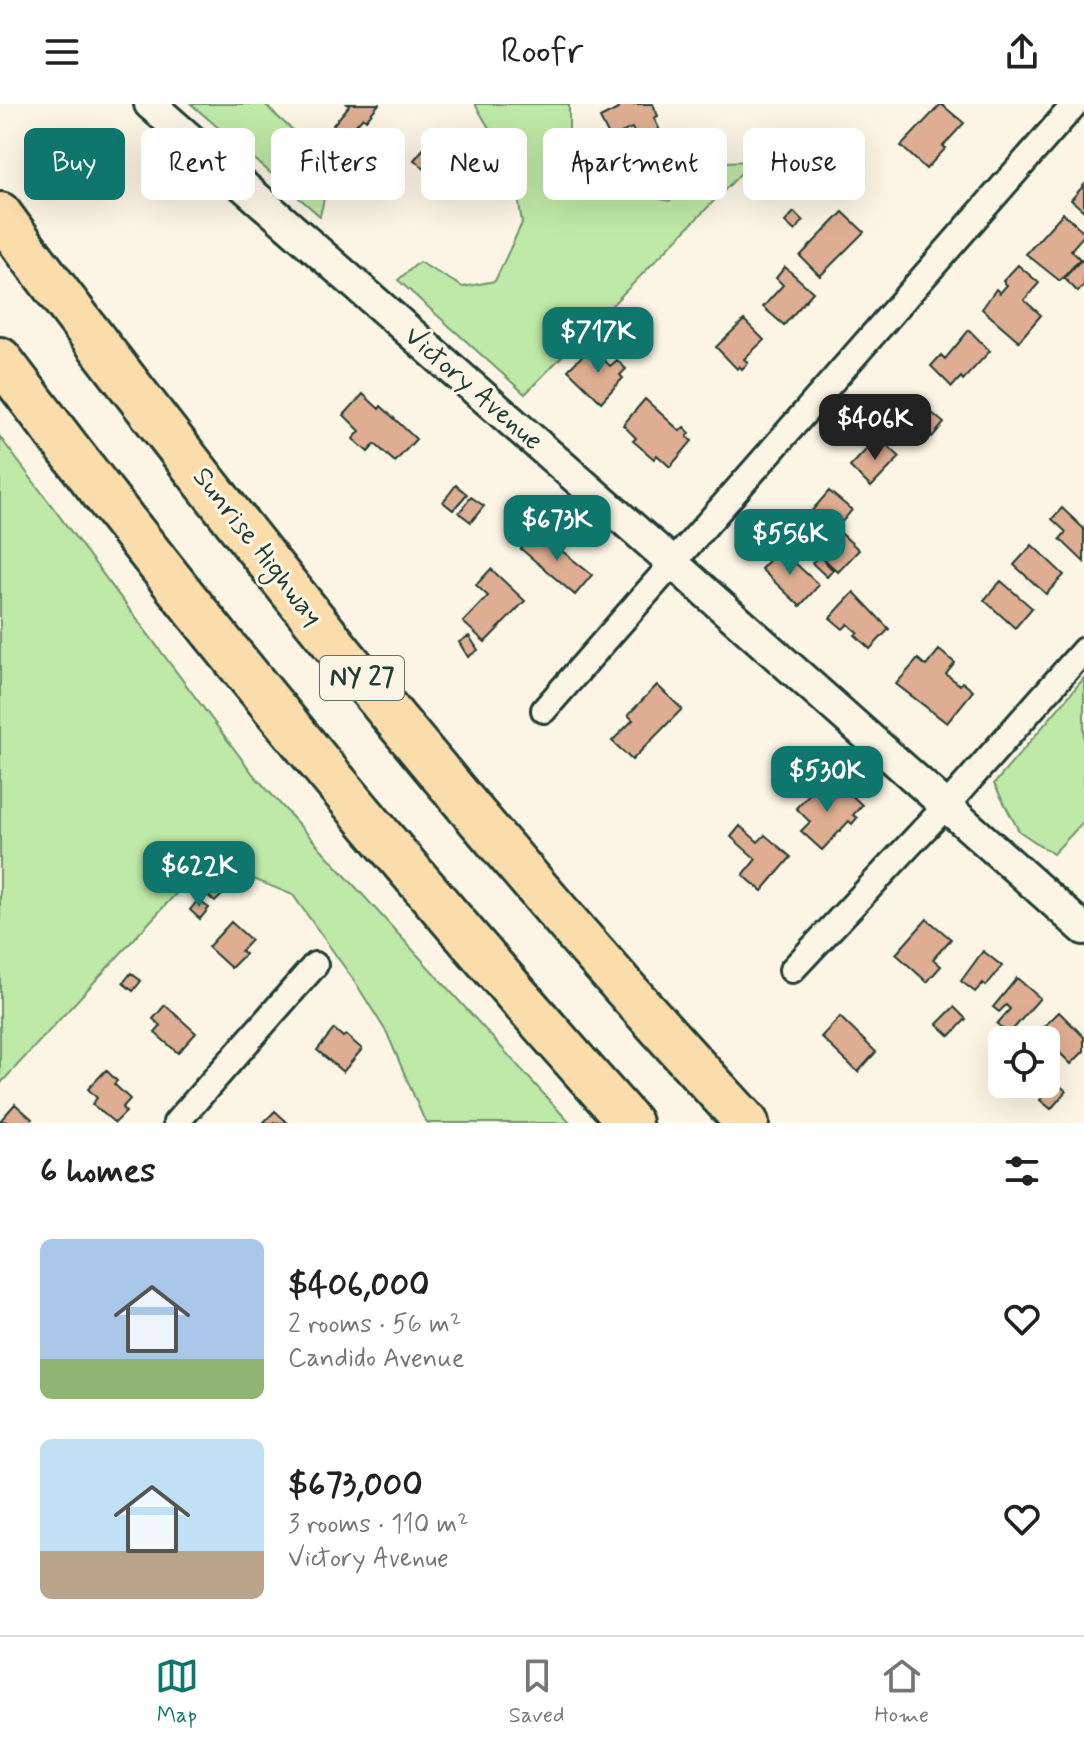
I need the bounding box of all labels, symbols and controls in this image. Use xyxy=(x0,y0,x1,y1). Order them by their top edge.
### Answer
text: Roofr xyxy=(501,29,583,76)
icon: menu xyxy=(40,30,84,74)
icon: share xyxy=(1000,30,1044,74)
chip: Buy xyxy=(24,128,125,200)
chip: Rent xyxy=(141,128,255,200)
chip: Filters xyxy=(271,128,405,200)
chip: New xyxy=(421,128,527,200)
chip: Apartment xyxy=(543,128,727,200)
chip: House xyxy=(743,128,865,200)
pin: $717K xyxy=(542,307,654,375)
text: $717K xyxy=(560,316,636,350)
street label: Victory Avenue xyxy=(396,318,550,460)
pin: $406K xyxy=(819,394,931,462)
text: $406K xyxy=(837,403,913,437)
street label: Sunrise Highway xyxy=(182,460,331,635)
pin: $673K xyxy=(501,495,613,563)
text: $673K xyxy=(522,504,592,538)
pin: $556K xyxy=(734,509,846,577)
text: $556K xyxy=(752,518,828,552)
road number: NY 27 xyxy=(320,656,404,700)
pin: $530K xyxy=(771,746,883,814)
text: $530K xyxy=(789,755,865,789)
pin: $622K xyxy=(143,841,255,909)
text: $622K xyxy=(161,850,237,884)
map controls xyxy=(988,1026,1060,1098)
button: locate xyxy=(988,1026,1060,1098)
text: 6 homes xyxy=(40,1149,155,1194)
icon: filters xyxy=(1000,1149,1044,1193)
text: $406,000 xyxy=(288,1263,430,1308)
icon: home xyxy=(104,1271,200,1367)
icon: heart xyxy=(1000,1297,1044,1341)
text: 2 rooms · 56 m² xyxy=(288,1308,461,1342)
text: Candido Avenue xyxy=(288,1342,465,1376)
text: $673,000 xyxy=(288,1463,423,1508)
icon: home xyxy=(104,1471,200,1567)
icon: heart xyxy=(1000,1497,1044,1541)
text: 3 rooms · 110 m² xyxy=(288,1508,469,1542)
text: Victory Avenue xyxy=(288,1542,449,1576)
tab: Map xyxy=(155,1654,199,1730)
tab: Saved xyxy=(509,1654,564,1730)
tab: Home xyxy=(874,1654,929,1730)

